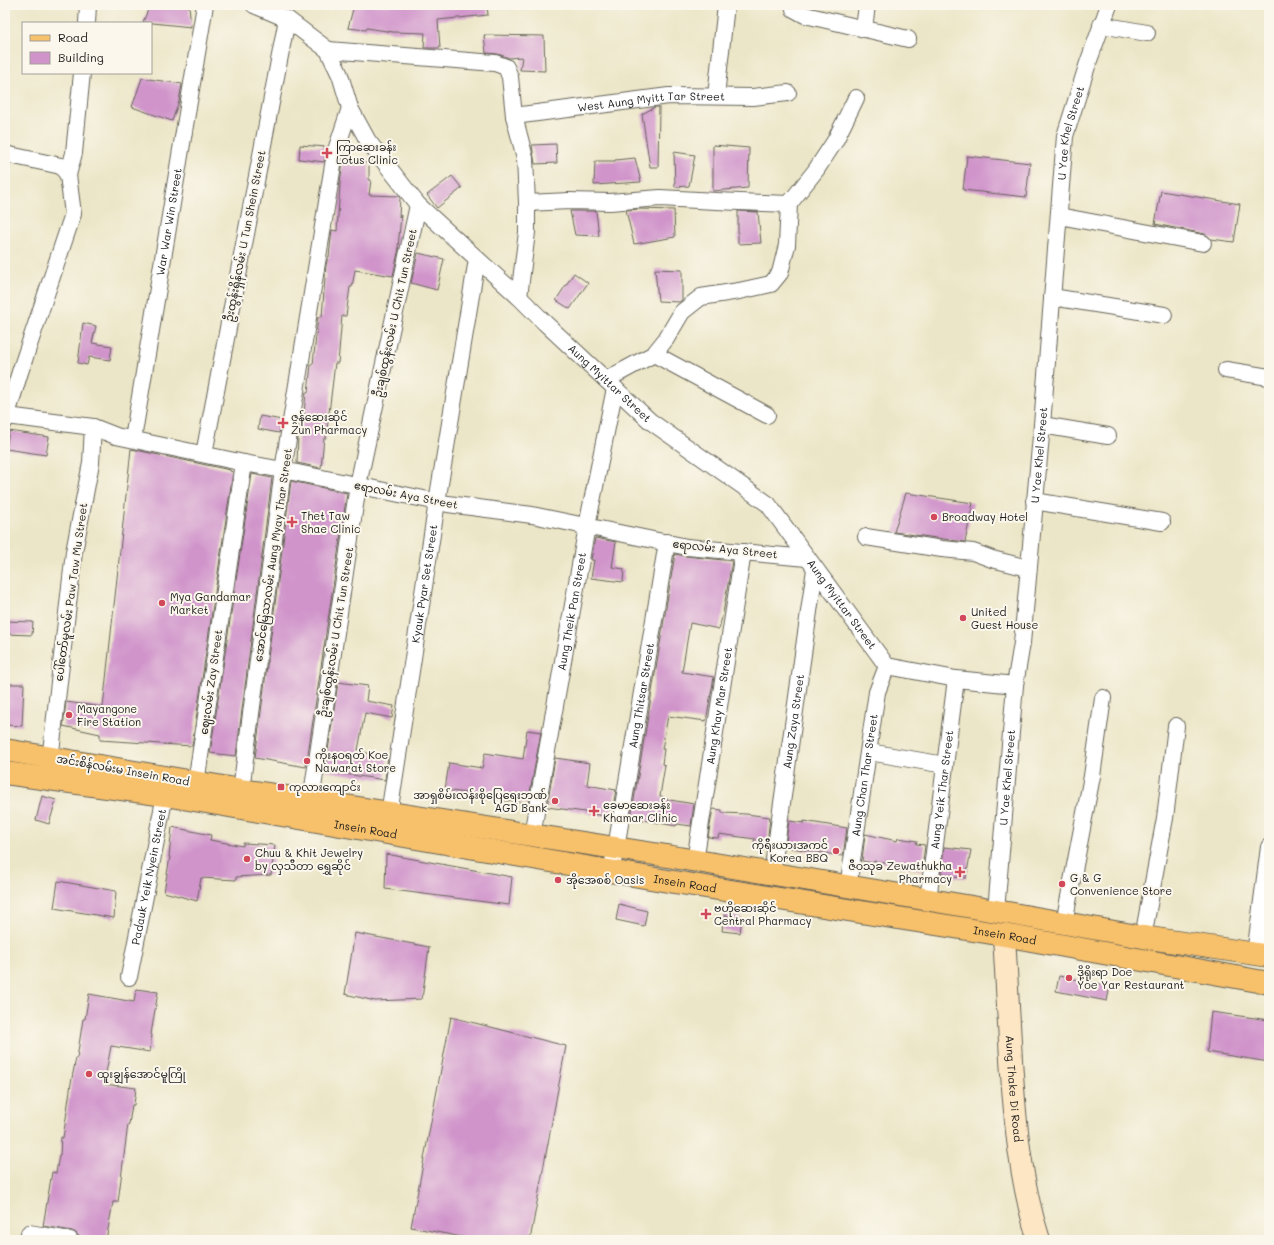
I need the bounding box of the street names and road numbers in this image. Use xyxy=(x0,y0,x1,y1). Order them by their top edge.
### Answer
street label: U Yae Khel Street xyxy=(1054,84,1087,181)
street label: West Aung Myitt Tar Street xyxy=(576,88,725,115)
street label: ဦးထွန်းရှိန်လမ်း U Tun Shein Street xyxy=(221,149,270,323)
street label: War War Win Street xyxy=(152,167,185,277)
street label: ဦးချစ်ထွန်းလမ်း U Chit Tun Street xyxy=(369,227,422,399)
street label: Aung Myittar Street xyxy=(565,341,655,425)
street label: U Yae Khel Street xyxy=(1027,406,1050,504)
street label: အောင်မြေသာလမ်း Aung Myay Thar Street xyxy=(250,447,297,663)
street label: ဧရာလမ်း Aya Street xyxy=(353,477,459,514)
street label: ပေါ်တော်မူလမ်း Paw Taw Mu Street xyxy=(51,502,92,682)
street label: Kyauk Pyar Set Street xyxy=(407,523,440,644)
street label: ဧရာလမ်း Aya Street xyxy=(672,536,778,563)
street label: ဦးချစ်ထွန်းလမ်း U Chit Tun Street xyxy=(315,546,358,718)
street label: Aung Theik Pan Street xyxy=(553,551,589,672)
street label: Aung Myittar Street xyxy=(804,556,880,652)
street label: ဈေးလမ်း Zay Street xyxy=(196,628,227,736)
street label: Aung Thitsar Street xyxy=(625,642,657,749)
street label: Aung Khay Mar Street xyxy=(702,646,735,765)
street label: Aung Zaya Street xyxy=(779,673,807,770)
street label: Aung Chan Thar Street xyxy=(848,713,881,837)
street label: Aung Yeik Thar Street xyxy=(926,729,956,850)
street label: U Yae Khel Street xyxy=(995,729,1018,826)
street label: အင်းစိန်လမ်းမ Insein Road xyxy=(55,750,191,791)
street label: Padauk Yeik Nyein Street xyxy=(128,807,169,946)
street label: Insein Road xyxy=(333,816,398,842)
street label: Insein Road xyxy=(652,871,718,896)
street label: Insein Road xyxy=(972,922,1038,948)
street label: Aung Thake Di Road xyxy=(1003,1035,1026,1143)

